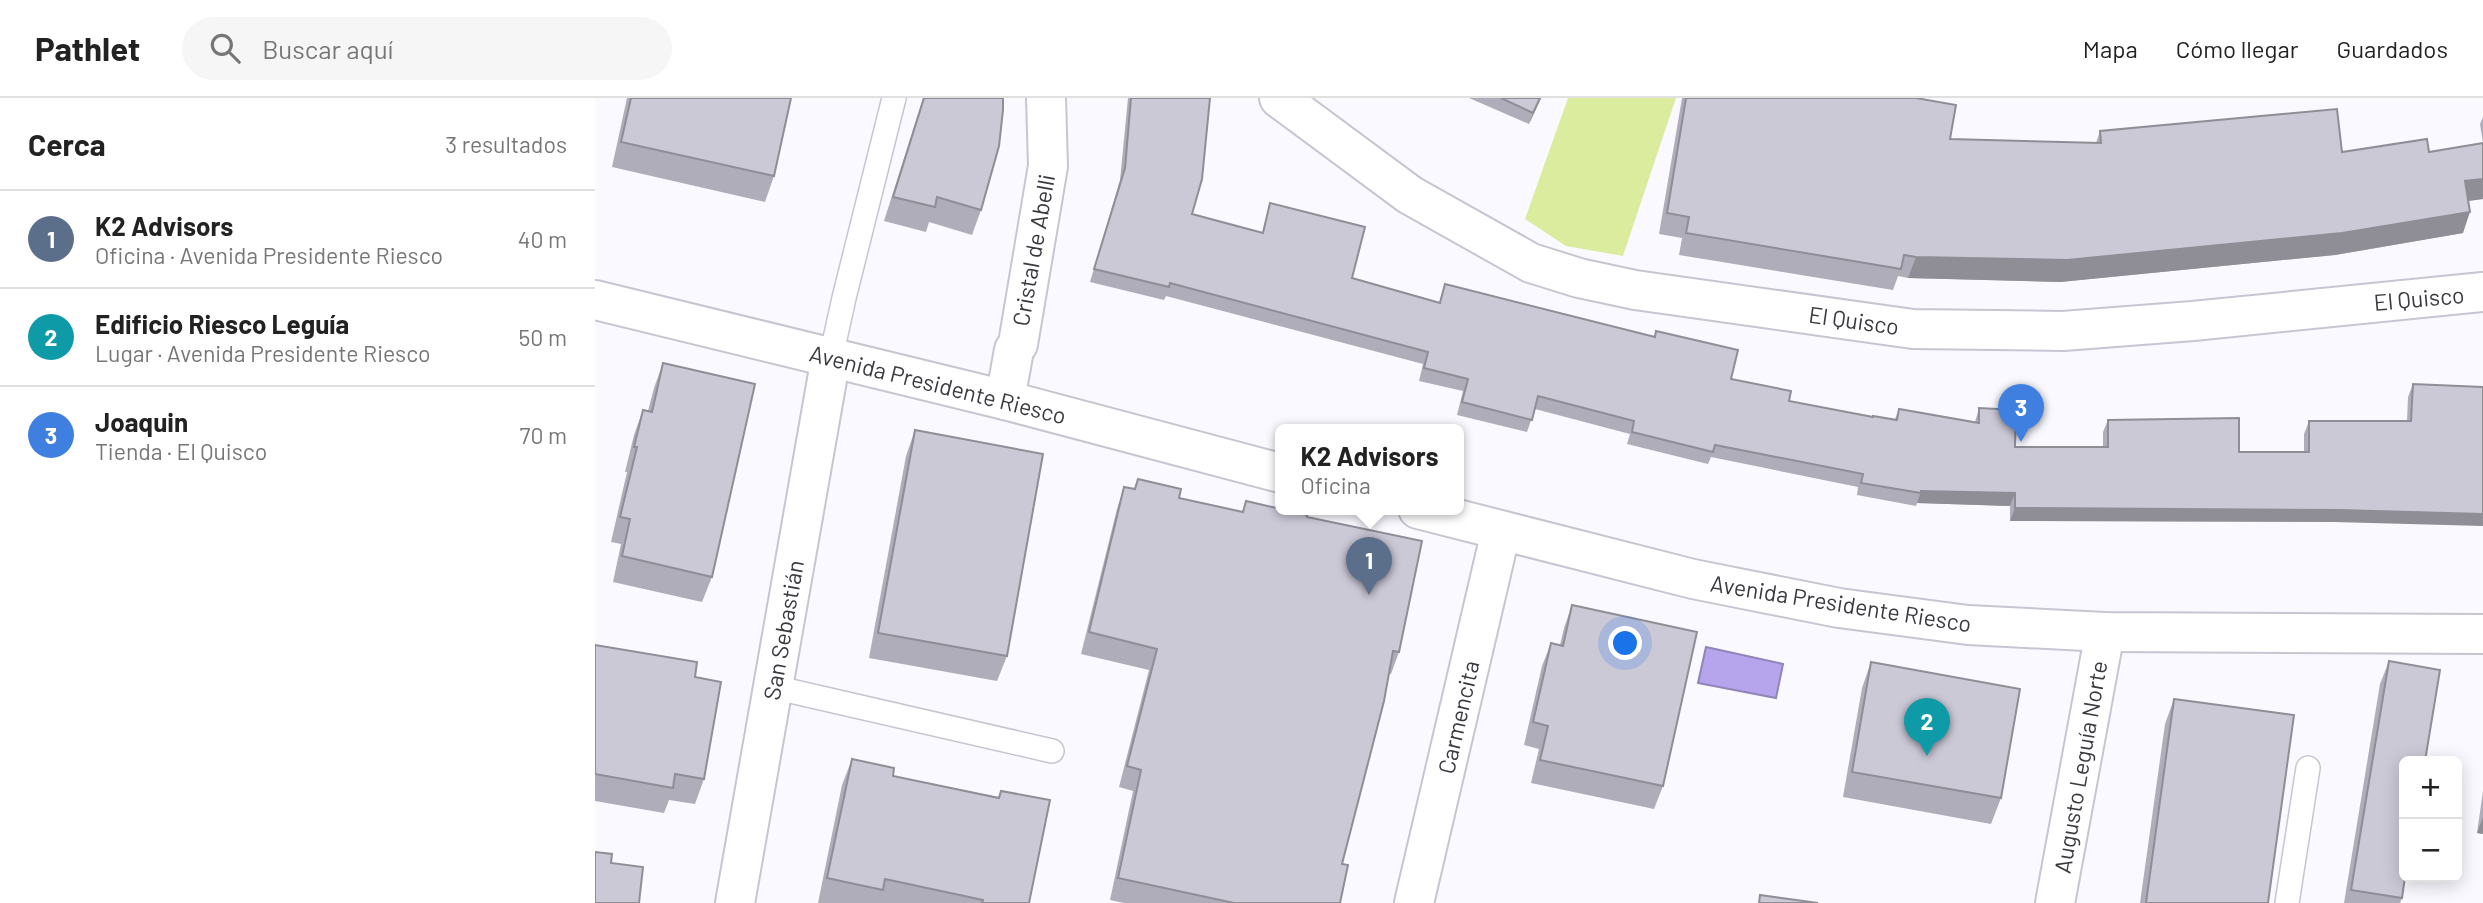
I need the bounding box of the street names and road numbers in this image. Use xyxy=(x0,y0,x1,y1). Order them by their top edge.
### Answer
street label: Cristal de Abelli xyxy=(1006,172,1060,328)
street label: El Quisco xyxy=(2373,280,2465,316)
street label: El Quisco xyxy=(1807,300,1901,340)
street label: Avenida Presidente Riesco xyxy=(807,339,1069,429)
street label: San Sebastián xyxy=(757,558,809,702)
street label: Avenida Presidente Riesco xyxy=(1709,569,1973,637)
street label: Carmencita xyxy=(1431,658,1485,776)
street label: Augusto Leguía Norte xyxy=(2048,659,2112,875)

